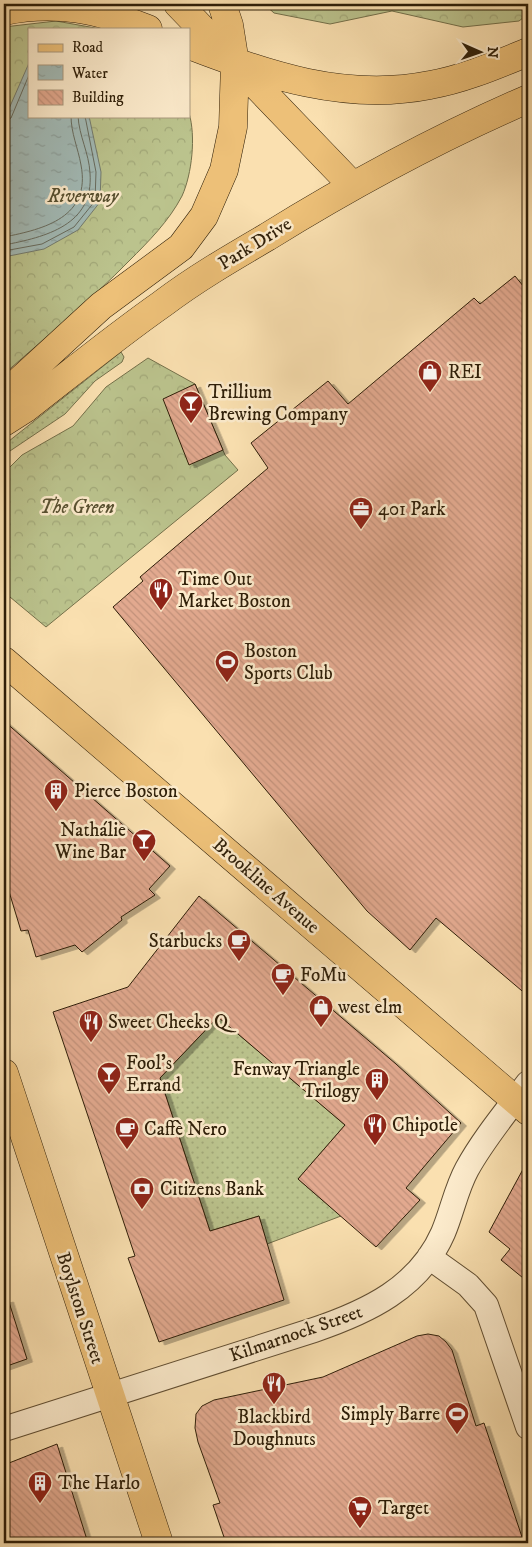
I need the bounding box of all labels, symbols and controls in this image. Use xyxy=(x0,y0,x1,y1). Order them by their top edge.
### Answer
legend xyxy=(28,28,190,118)
north arrow xyxy=(454,28,504,78)
text: Road xyxy=(72,38,104,57)
text: N xyxy=(483,46,501,59)
text: Water xyxy=(71,64,108,83)
text: Building xyxy=(72,88,124,107)
park label: Riverway xyxy=(47,185,120,208)
street label: Park Drive xyxy=(214,212,296,275)
shop icon: REI xyxy=(417,359,443,393)
place label: REI xyxy=(448,361,482,384)
place label: Trillium Brewing Company xyxy=(208,381,349,426)
bar icon: Trillium Brewing Company xyxy=(178,390,204,424)
park label: The Green xyxy=(40,496,115,519)
office icon: 401 Park xyxy=(348,496,374,530)
place label: 401 Park xyxy=(378,498,446,521)
place label: Time Out Market Boston xyxy=(178,568,291,613)
restaurant icon: Time Out Market Boston xyxy=(148,577,174,611)
place label: Boston Sports Club xyxy=(244,640,333,685)
sports icon: Boston Sports Club xyxy=(214,649,240,683)
building icon: Pierce Boston xyxy=(43,778,69,812)
place label: Pierce Boston xyxy=(74,780,178,803)
place label: Nathálie Wine Bar xyxy=(54,819,126,864)
bar icon: Nathálie Wine Bar xyxy=(131,828,157,862)
street label: Brookline Avenue xyxy=(208,833,324,939)
cafe icon: Starbucks xyxy=(226,928,252,962)
place label: Starbucks xyxy=(149,930,222,953)
cafe icon: FoMu xyxy=(270,962,296,996)
place label: FoMu xyxy=(300,964,346,987)
shop icon: west elm xyxy=(308,994,334,1028)
place label: west elm xyxy=(337,996,402,1019)
restaurant icon: Sweet Cheeks Q xyxy=(78,1009,104,1043)
place label: Sweet Cheeks Q xyxy=(108,1011,237,1034)
place label: Fool's Errand xyxy=(126,1052,182,1097)
place label: Fenway Triangle Trilogy xyxy=(233,1058,361,1103)
bar icon: Fool's Errand xyxy=(96,1061,122,1095)
building icon: Fenway Triangle Trilogy xyxy=(364,1067,390,1101)
restaurant icon: Chipotle xyxy=(362,1112,388,1146)
place label: Chipotle xyxy=(392,1114,458,1137)
cafe icon: Caffè Nero xyxy=(114,1116,140,1150)
place label: Caffè Nero xyxy=(144,1118,227,1141)
bank icon: Citizens Bank xyxy=(129,1176,155,1210)
place label: Citizens Bank xyxy=(160,1178,265,1201)
street label: Boylston Street xyxy=(51,1249,109,1367)
street label: Kilmarnock Street xyxy=(226,1300,366,1368)
restaurant icon: Blackbird Doughnuts xyxy=(261,1371,287,1405)
sports icon: Simply Barre xyxy=(444,1401,470,1435)
place label: Simply Barre xyxy=(341,1403,440,1426)
place label: Blackbird Doughnuts xyxy=(232,1406,316,1451)
building icon: The Harlo xyxy=(27,1470,53,1504)
place label: The Harlo xyxy=(58,1472,140,1495)
supermarket icon: Target xyxy=(347,1495,373,1529)
place label: Target xyxy=(378,1497,429,1520)

